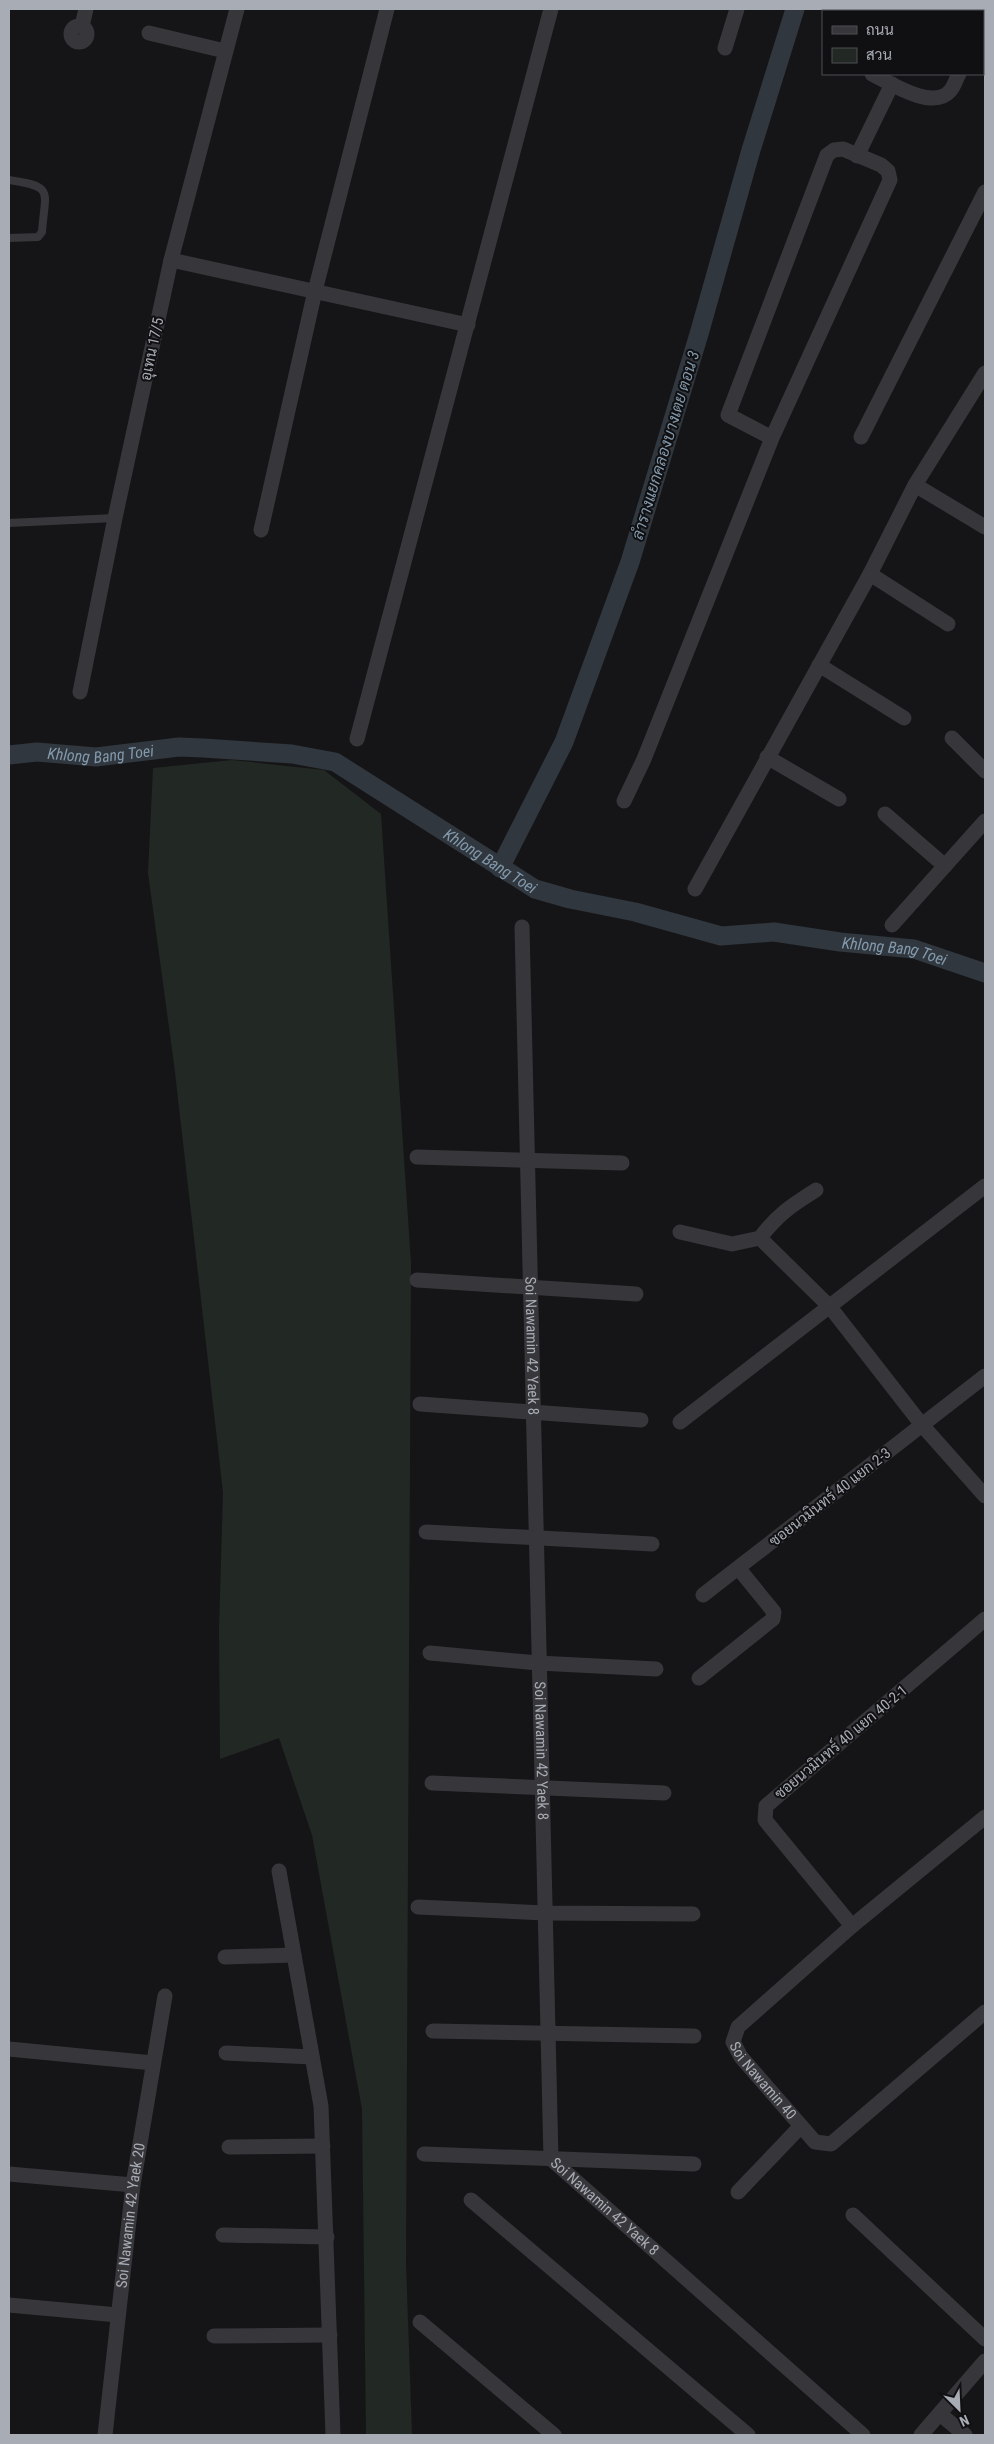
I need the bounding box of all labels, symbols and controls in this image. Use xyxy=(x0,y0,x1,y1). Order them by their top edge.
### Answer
legend xyxy=(822,10,984,75)
text: ถนน xyxy=(866,21,894,39)
text: สวน xyxy=(866,46,892,64)
street label: อุเทน 17/5 xyxy=(137,316,169,383)
water label: ลำรางแยกคลองบางเตย ตอน 3 xyxy=(628,348,703,542)
water label: Khlong Bang Toei xyxy=(47,741,155,767)
water label: Khlong Bang Toei xyxy=(440,825,541,898)
water label: Khlong Bang Toei xyxy=(841,933,950,970)
street label: Soi Nawamin 42 Yaek 8 xyxy=(521,1276,542,1415)
street label: ซอยนวมินทร์ 40 แยก 2-3 xyxy=(765,1443,894,1550)
street label: ซอยนวมินทร์ 40 แยก 40-2-1 xyxy=(770,1680,911,1803)
street label: Soi Nawamin 42 Yaek 8 xyxy=(531,1681,552,1820)
street label: Soi Nawamin 40 xyxy=(726,2039,800,2123)
street label: Soi Nawamin 42 Yaek 20 xyxy=(113,2142,149,2289)
street label: Soi Nawamin 42 Yaek 8 xyxy=(547,2154,663,2259)
north arrow xyxy=(934,2384,984,2434)
text: N xyxy=(957,2412,971,2430)

